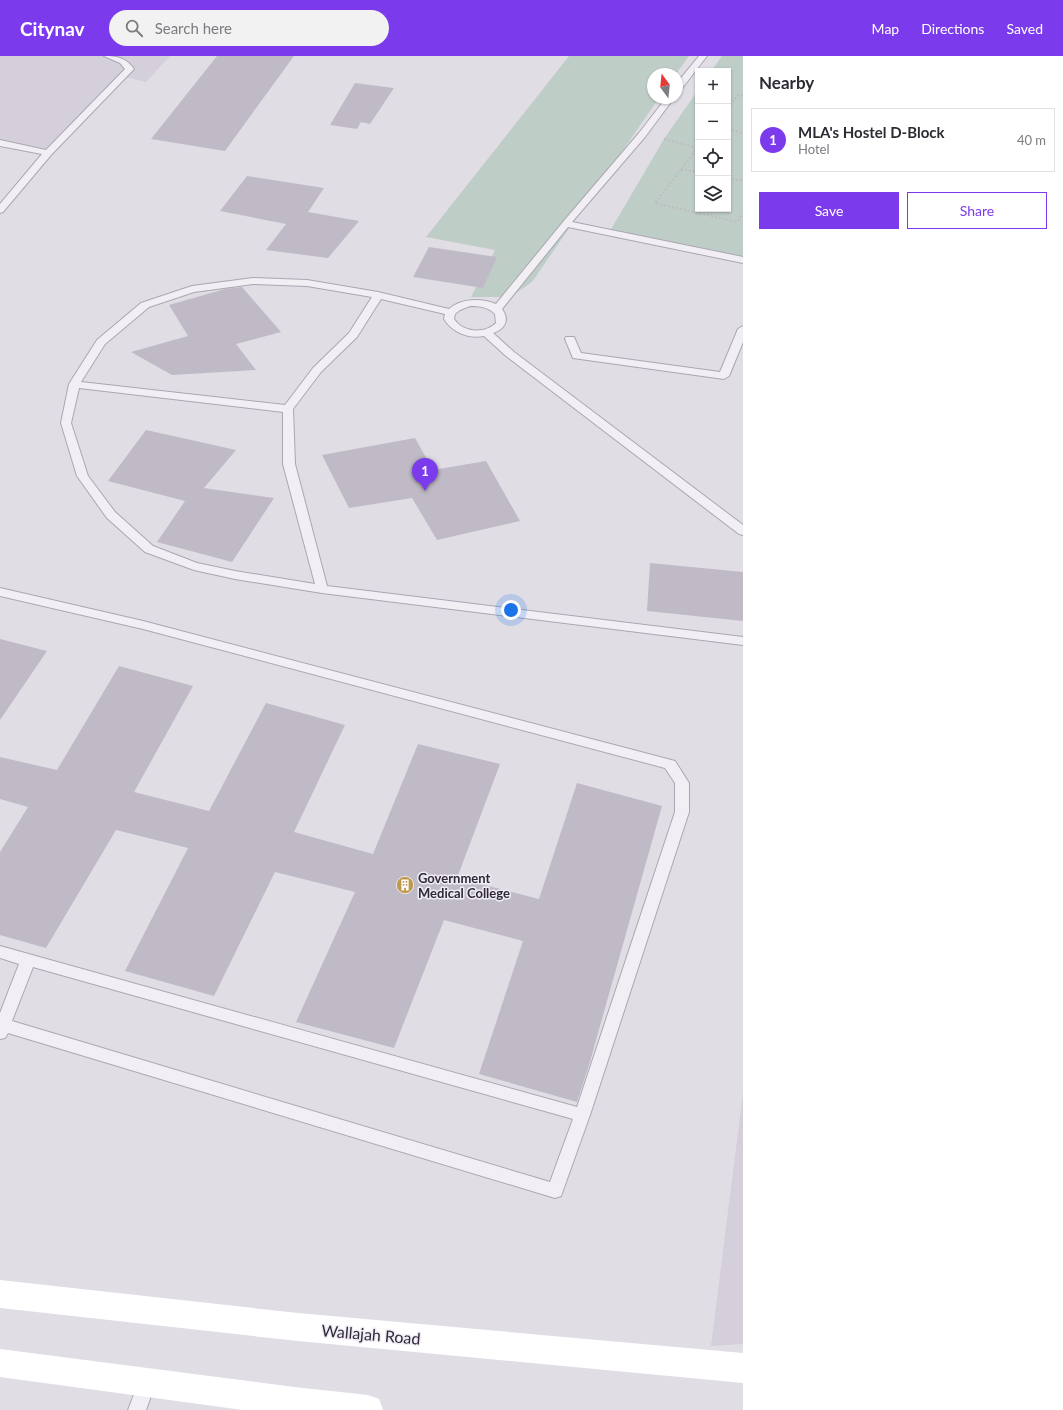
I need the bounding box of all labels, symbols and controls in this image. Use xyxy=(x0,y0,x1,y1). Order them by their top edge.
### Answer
search box xyxy=(109,10,389,46)
text: Citynav xyxy=(20,17,85,40)
icon: search xyxy=(123,17,145,39)
text: Search here xyxy=(155,19,232,37)
text: Map xyxy=(872,20,899,37)
text: Directions xyxy=(921,20,984,37)
text: Saved xyxy=(1006,20,1043,37)
north arrow xyxy=(647,68,683,104)
map controls xyxy=(695,68,731,212)
button: + xyxy=(695,68,731,104)
text: Nearby xyxy=(759,72,814,93)
button: − xyxy=(695,104,731,140)
text: MLA's Hostel D-Block xyxy=(798,123,945,141)
text: 1 xyxy=(769,132,777,148)
text: 40 m xyxy=(1017,132,1046,148)
button: locate xyxy=(695,140,731,176)
text: Hotel xyxy=(798,141,830,157)
button: layers xyxy=(695,176,731,212)
button: Save xyxy=(759,192,899,229)
button: Share xyxy=(907,192,1047,229)
pin: 1 xyxy=(412,458,438,491)
your location xyxy=(501,600,521,620)
place label: Government Medical College xyxy=(418,870,510,901)
building icon: Government Medical College xyxy=(395,875,415,895)
street label: Wallajah Road xyxy=(321,1320,421,1348)

